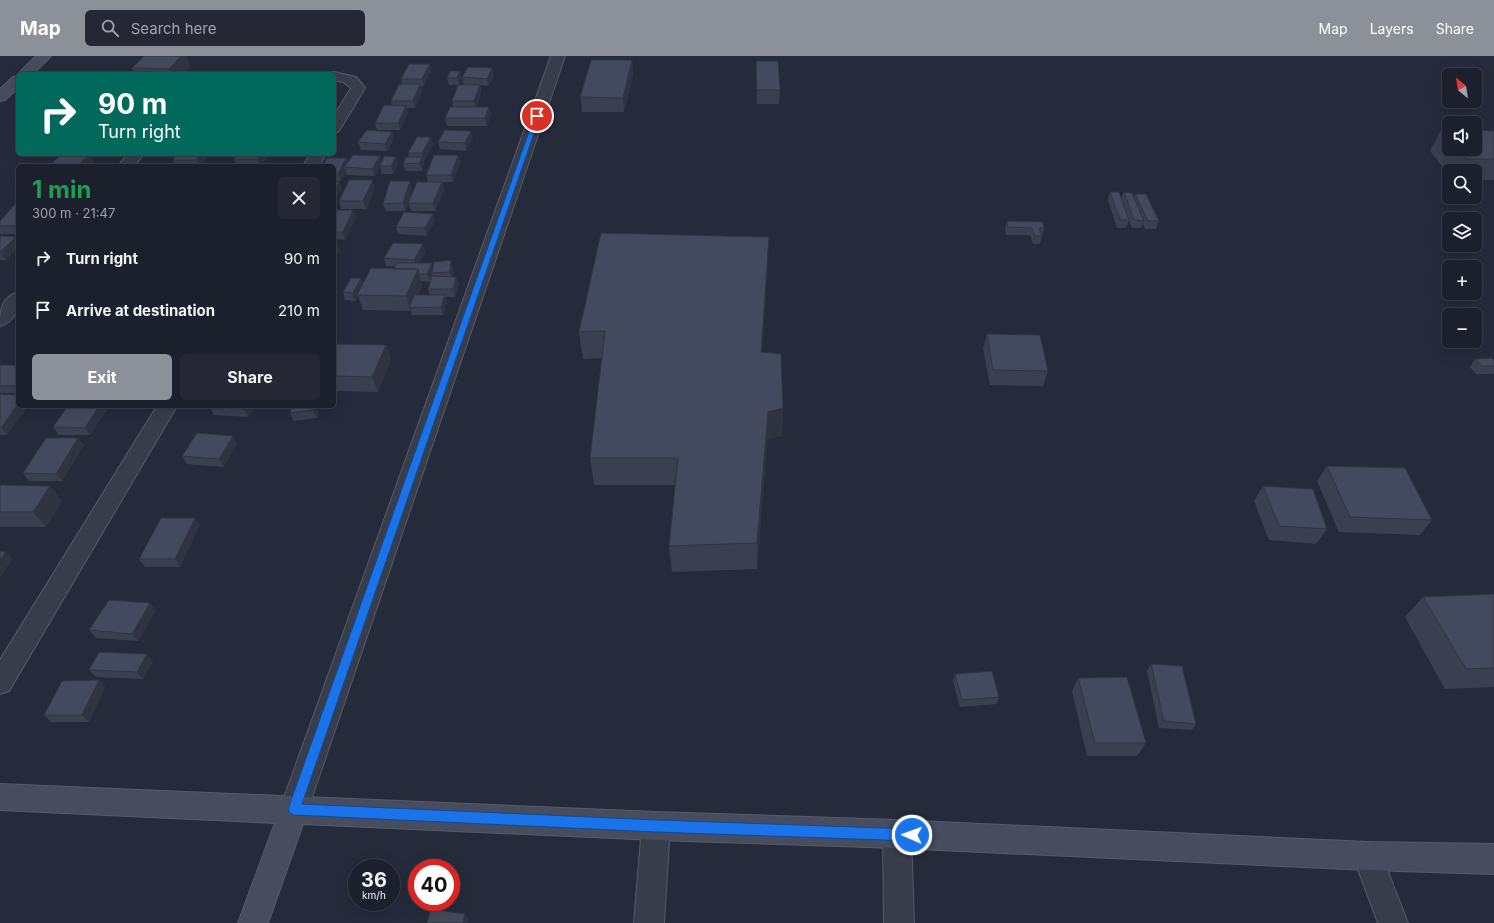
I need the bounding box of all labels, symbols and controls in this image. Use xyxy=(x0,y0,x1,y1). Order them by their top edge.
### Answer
search box xyxy=(85,10,365,46)
text: Map xyxy=(20,17,61,40)
icon: search xyxy=(99,17,121,39)
text: Search here xyxy=(131,19,216,38)
text: Map xyxy=(1319,20,1348,37)
text: Layers xyxy=(1370,20,1414,37)
text: Share xyxy=(1436,20,1474,37)
north arrow xyxy=(1442,68,1482,108)
map controls xyxy=(1442,68,1482,348)
text: 90 m xyxy=(98,87,167,121)
icon: right xyxy=(32,88,84,140)
pin xyxy=(520,99,554,133)
icon: arrive xyxy=(526,105,548,127)
button: sound xyxy=(1442,116,1482,156)
text: Turn right xyxy=(98,121,181,142)
button: search xyxy=(1442,164,1482,204)
text: 1 min xyxy=(32,175,91,204)
button: close xyxy=(278,177,320,219)
text: 300 m · 21:47 xyxy=(32,205,115,221)
button: layers xyxy=(1442,212,1482,252)
icon: right xyxy=(32,247,54,269)
text: Turn right xyxy=(66,249,138,268)
text: 90 m xyxy=(284,249,320,268)
button: + xyxy=(1442,260,1482,300)
icon: arrive xyxy=(32,299,54,321)
text: Arrive at destination xyxy=(66,301,215,320)
text: 210 m xyxy=(278,301,320,320)
button: − xyxy=(1442,308,1482,348)
button: Exit xyxy=(32,354,172,400)
button: Share xyxy=(180,354,320,400)
position arrow xyxy=(891,814,933,856)
speed limit sign: 40 xyxy=(408,859,460,911)
text: 36 xyxy=(361,868,387,892)
text: km/h xyxy=(362,889,386,901)

